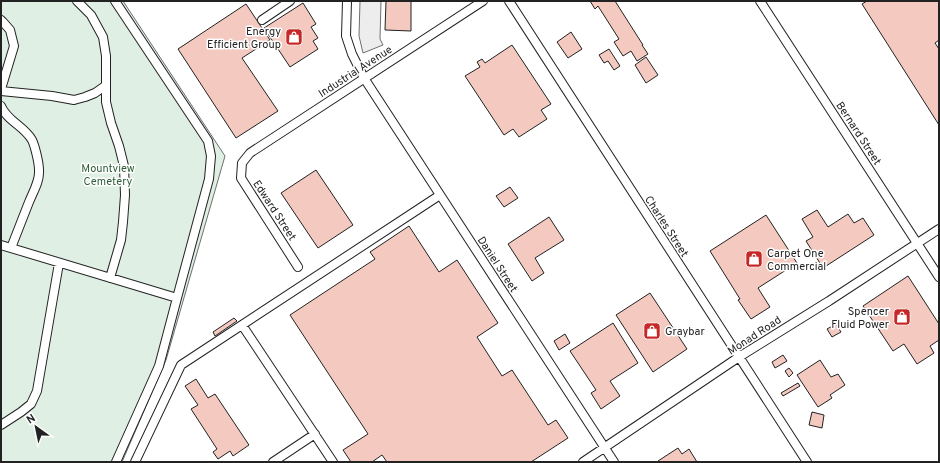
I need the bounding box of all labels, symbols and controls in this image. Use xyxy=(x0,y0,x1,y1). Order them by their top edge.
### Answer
place label: Energy Efficient Group xyxy=(207,25,281,52)
shop icon: Energy Efficient Group xyxy=(284,27,304,47)
street label: Industrial Avenue xyxy=(316,43,395,101)
street label: Bernard Street xyxy=(832,99,884,168)
park label: Mountview Cemetery xyxy=(81,162,135,189)
street label: Edward Street xyxy=(249,178,299,243)
street label: Charles Street xyxy=(641,193,691,260)
street label: Daniel Street xyxy=(474,234,520,295)
place label: Carpet One Commercial xyxy=(767,247,826,274)
shop icon: Carpet One Commercial xyxy=(744,249,764,269)
place label: Spencer Fluid Power xyxy=(831,305,890,332)
shop icon: Spencer Fluid Power xyxy=(892,307,912,327)
street label: Monad Road xyxy=(725,313,784,358)
shop icon: Graybar xyxy=(642,321,662,341)
place label: Graybar xyxy=(665,325,705,339)
north arrow xyxy=(16,407,56,447)
text: N xyxy=(24,411,38,427)

